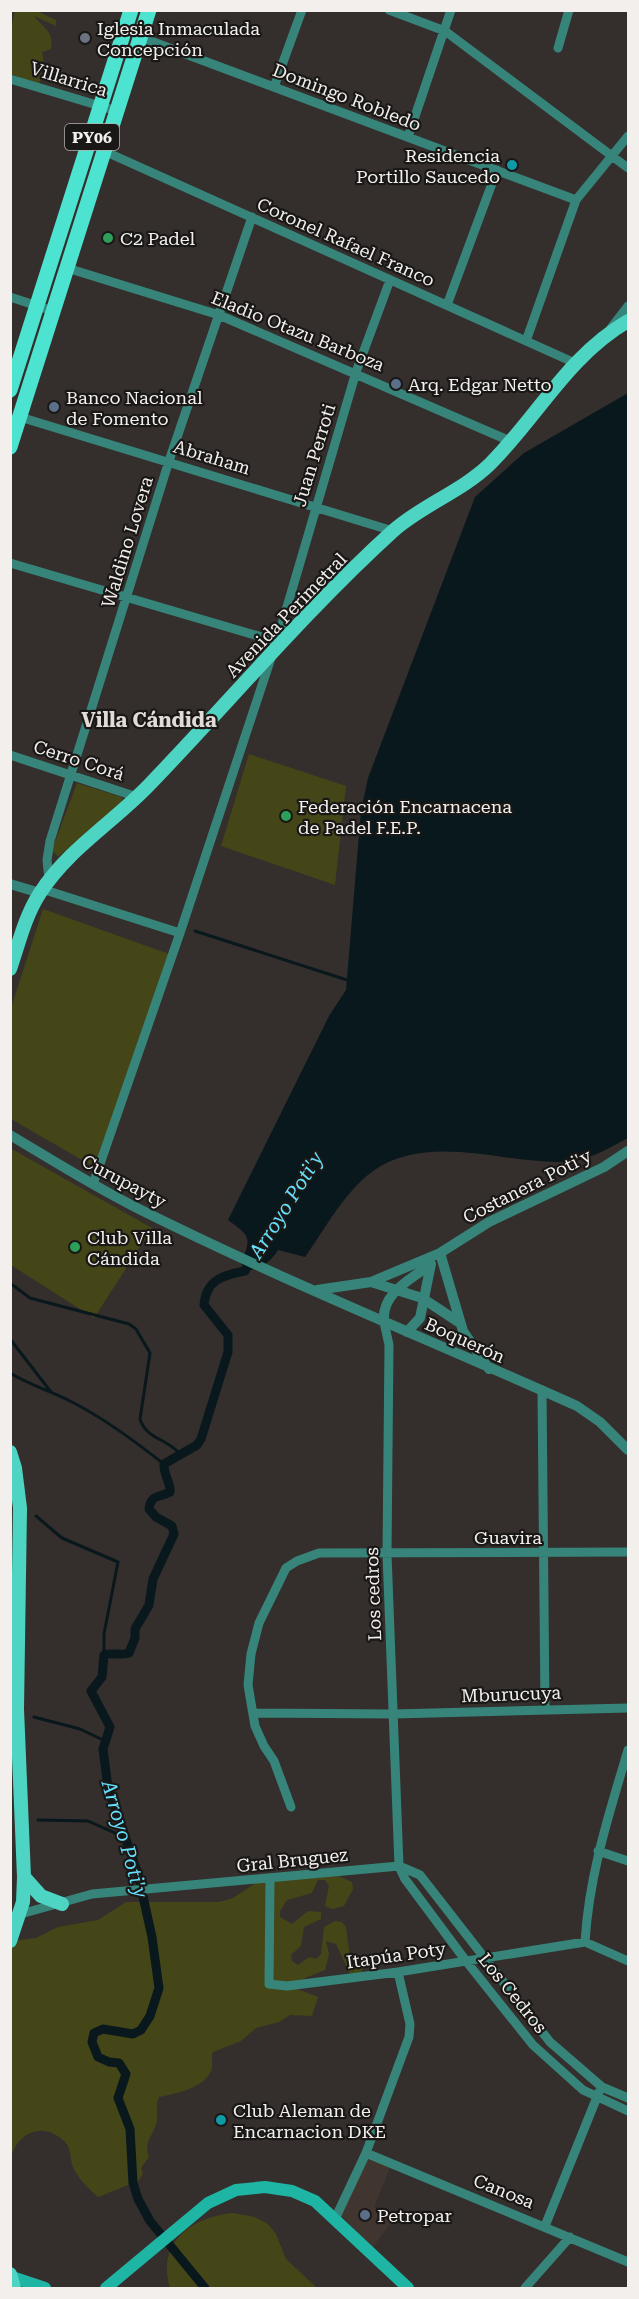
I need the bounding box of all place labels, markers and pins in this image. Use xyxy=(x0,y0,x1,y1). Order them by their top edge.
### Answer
place label: Iglesia Inmaculada Concepción xyxy=(97,18,260,60)
marker: Iglesia Inmaculada Concepción xyxy=(78,31,92,45)
place label: Residencia Portillo Saucedo xyxy=(356,145,500,187)
marker: Residencia Portillo Saucedo xyxy=(505,158,519,172)
place label: C2 Padel xyxy=(120,228,195,249)
marker: C2 Padel xyxy=(101,231,115,245)
place label: Arq. Edgar Netto xyxy=(408,374,551,395)
marker: Arq. Edgar Netto xyxy=(389,377,403,391)
place label: Banco Nacional de Fomento xyxy=(66,387,203,429)
marker: Banco Nacional de Fomento xyxy=(47,400,61,414)
place label: Federación Encarnacena de Padel F.E.P. xyxy=(298,796,512,838)
marker: Federación Encarnacena de Padel F.E.P. xyxy=(279,809,293,823)
place label: Club Villa Cándida xyxy=(87,1227,172,1269)
marker: Club Villa Cándida xyxy=(68,1240,82,1254)
place label: Club Aleman de Encarnacion DKE xyxy=(233,2100,386,2142)
marker: Club Aleman de Encarnacion DKE xyxy=(214,2113,228,2127)
place label: Petropar xyxy=(377,2205,452,2226)
marker: Petropar xyxy=(358,2208,372,2222)

